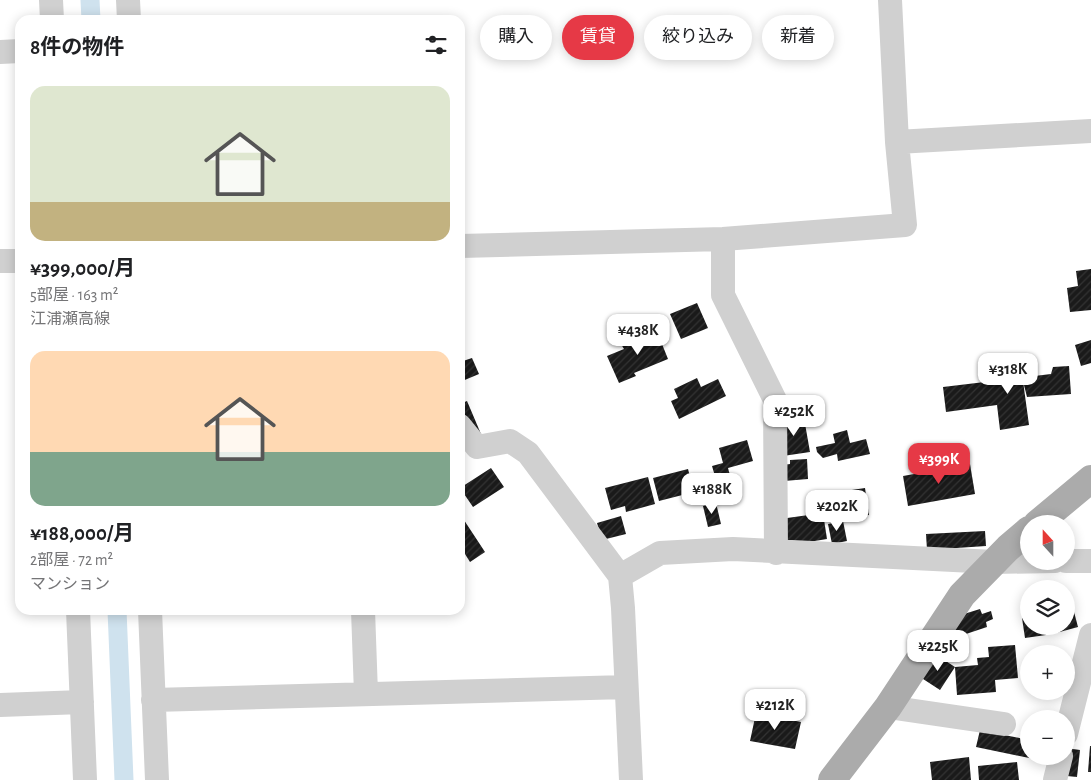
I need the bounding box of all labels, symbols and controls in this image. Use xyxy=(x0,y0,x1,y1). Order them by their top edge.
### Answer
chip: 購入 xyxy=(480,15,552,60)
chip: 賃貸 xyxy=(562,15,634,60)
chip: 絞り込み xyxy=(644,15,752,60)
chip: 新着 xyxy=(762,15,834,60)
icon: filters xyxy=(422,31,450,59)
text: 8件の物件 xyxy=(30,37,124,58)
icon: home xyxy=(195,119,285,209)
text: ¥399,000/月 xyxy=(30,258,135,279)
text: 5部屋 · 163 m² xyxy=(30,287,118,303)
text: 江浦瀬高線 xyxy=(30,311,110,327)
pin: ¥438K xyxy=(603,314,673,356)
text: ¥438K xyxy=(618,322,658,338)
pin: ¥318K xyxy=(973,352,1043,395)
text: ¥318K xyxy=(989,361,1027,377)
icon: home xyxy=(195,384,285,474)
pin: ¥252K xyxy=(759,394,829,437)
text: ¥252K xyxy=(774,403,814,419)
pin: ¥399K xyxy=(904,442,974,485)
text: ¥399K xyxy=(919,451,959,467)
pin: ¥188K xyxy=(677,472,747,515)
text: ¥188K xyxy=(692,481,732,497)
pin: ¥202K xyxy=(802,490,872,532)
text: ¥202K xyxy=(816,498,858,514)
north arrow xyxy=(1020,515,1075,570)
map controls xyxy=(1020,515,1075,765)
text: ¥188,000/月 xyxy=(30,523,134,544)
text: 2部屋 · 72 m² xyxy=(30,552,113,568)
text: マンション xyxy=(30,576,110,592)
button: layers xyxy=(1020,580,1075,635)
pin: ¥225K xyxy=(903,630,973,672)
text: ¥225K xyxy=(918,638,958,654)
button: + xyxy=(1020,645,1075,700)
pin: ¥212K xyxy=(740,688,810,731)
text: ¥212K xyxy=(756,697,794,713)
button: − xyxy=(1020,710,1075,765)

